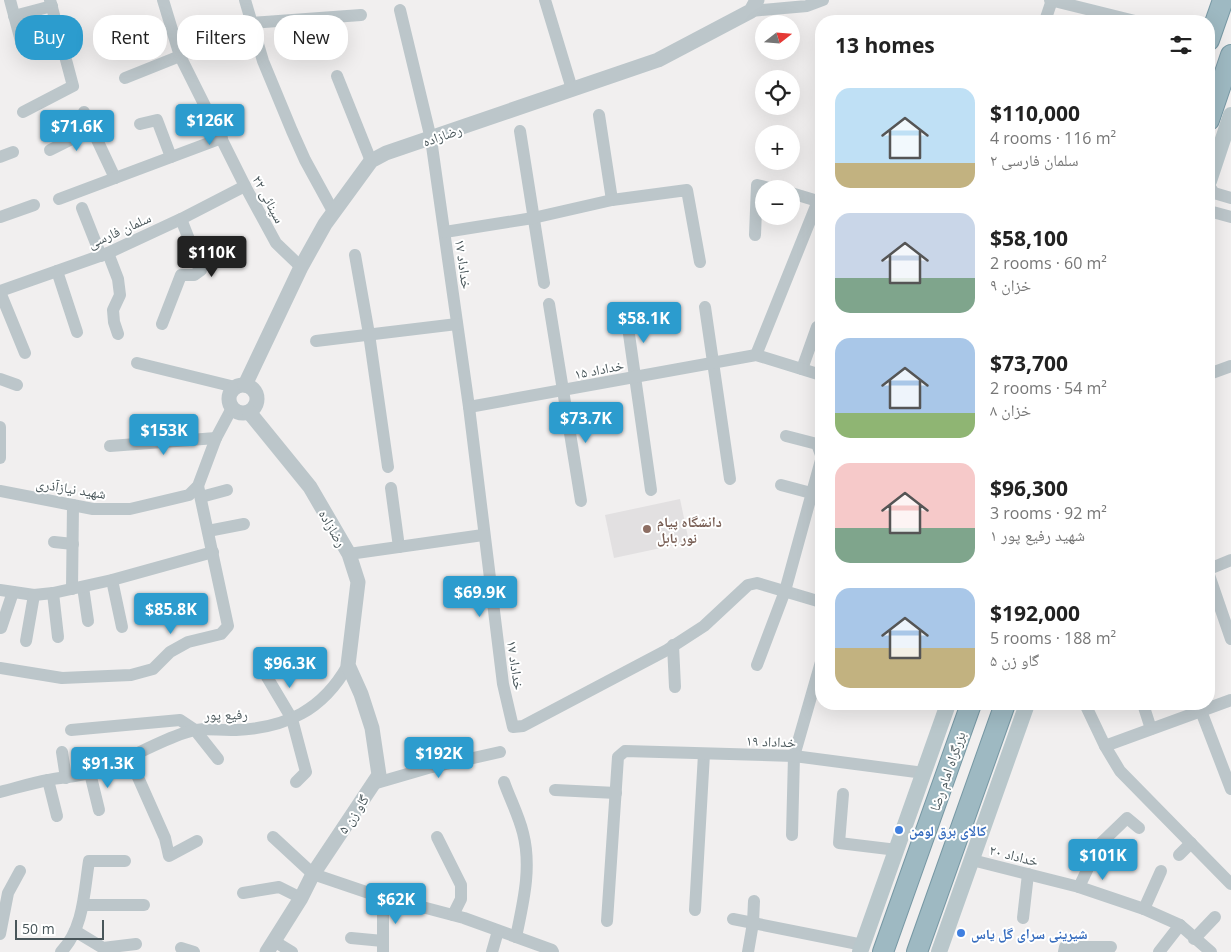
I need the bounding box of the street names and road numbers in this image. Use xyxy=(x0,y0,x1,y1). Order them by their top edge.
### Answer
street label: رضازاده xyxy=(420,119,464,151)
street label: سینائی ۲۲ xyxy=(249,172,289,226)
street label: سلمان فارسی xyxy=(84,208,154,252)
street label: خداداد ۱۷ xyxy=(451,238,477,290)
street label: خداداد ۱۵ xyxy=(573,355,625,383)
street label: شهید نیازآذری xyxy=(35,473,107,503)
street label: رضازاده xyxy=(315,506,351,550)
street label: خداداد ۱۷ xyxy=(503,639,529,691)
street label: رفیع پور xyxy=(203,704,248,725)
street label: بزرگراه امام رضا xyxy=(925,729,970,814)
street label: خداداد ۱۹ xyxy=(746,731,796,751)
street label: گاو زن ۵ xyxy=(333,791,373,837)
street label: خداداد ۲۰ xyxy=(987,840,1041,870)

